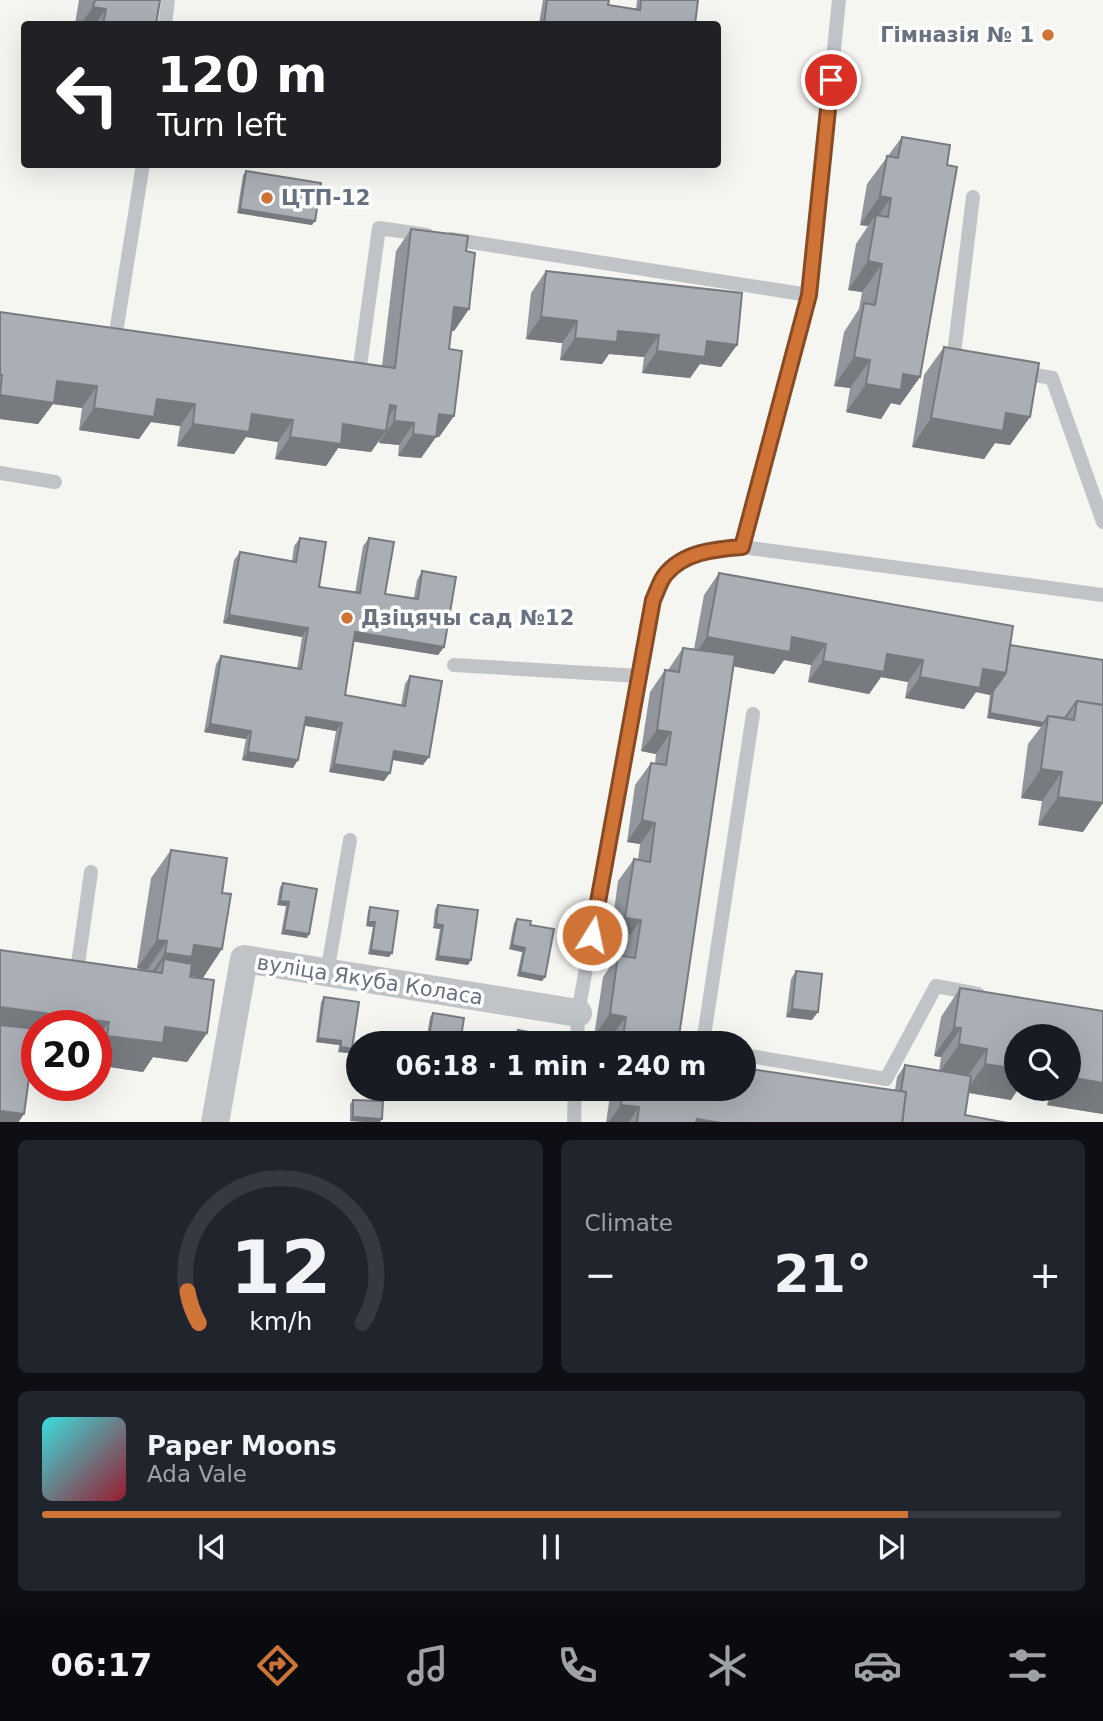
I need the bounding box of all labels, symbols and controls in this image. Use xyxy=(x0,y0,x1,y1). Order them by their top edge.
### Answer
place label: Гімназія № 1 xyxy=(880,23,1034,47)
marker: Гімназія № 1 xyxy=(1040,27,1056,43)
text: 120 m xyxy=(157,47,327,104)
icon: left xyxy=(42,49,133,140)
pin xyxy=(801,50,861,110)
icon: arrive xyxy=(812,61,850,99)
text: Turn left xyxy=(157,106,287,144)
place label: ЦТП-12 xyxy=(281,186,370,210)
marker: ЦТП-12 xyxy=(259,190,275,206)
place label: Дзіцячы сад №12 xyxy=(361,606,574,630)
marker: Дзіцячы сад №12 xyxy=(339,610,355,626)
position arrow xyxy=(555,898,629,972)
street label: вуліца Якуба Коласа xyxy=(255,950,485,1010)
speed limit sign: 20 xyxy=(21,1010,112,1101)
map controls xyxy=(1004,1024,1081,1101)
button: search xyxy=(1004,1024,1081,1101)
text: 06:18 · 1 min · 240 m xyxy=(396,1051,706,1081)
text: Climate xyxy=(585,1210,673,1236)
text: 12 xyxy=(230,1225,331,1310)
text: 21° xyxy=(774,1244,872,1304)
text: − xyxy=(585,1253,616,1297)
text: + xyxy=(1029,1253,1061,1297)
text: km/h xyxy=(249,1306,312,1335)
text: Paper Moons xyxy=(147,1431,337,1461)
text: Ada Vale xyxy=(147,1461,247,1487)
icon: previous xyxy=(193,1528,231,1566)
icon: pause xyxy=(532,1528,570,1566)
icon: next xyxy=(872,1528,910,1566)
icon: directions xyxy=(253,1641,302,1690)
icon: music xyxy=(403,1641,452,1690)
icon: phone xyxy=(553,1641,602,1690)
icon: climate xyxy=(703,1641,752,1690)
icon: car xyxy=(853,1641,902,1690)
icon: filters xyxy=(1003,1641,1052,1690)
text: 06:17 xyxy=(51,1646,152,1684)

